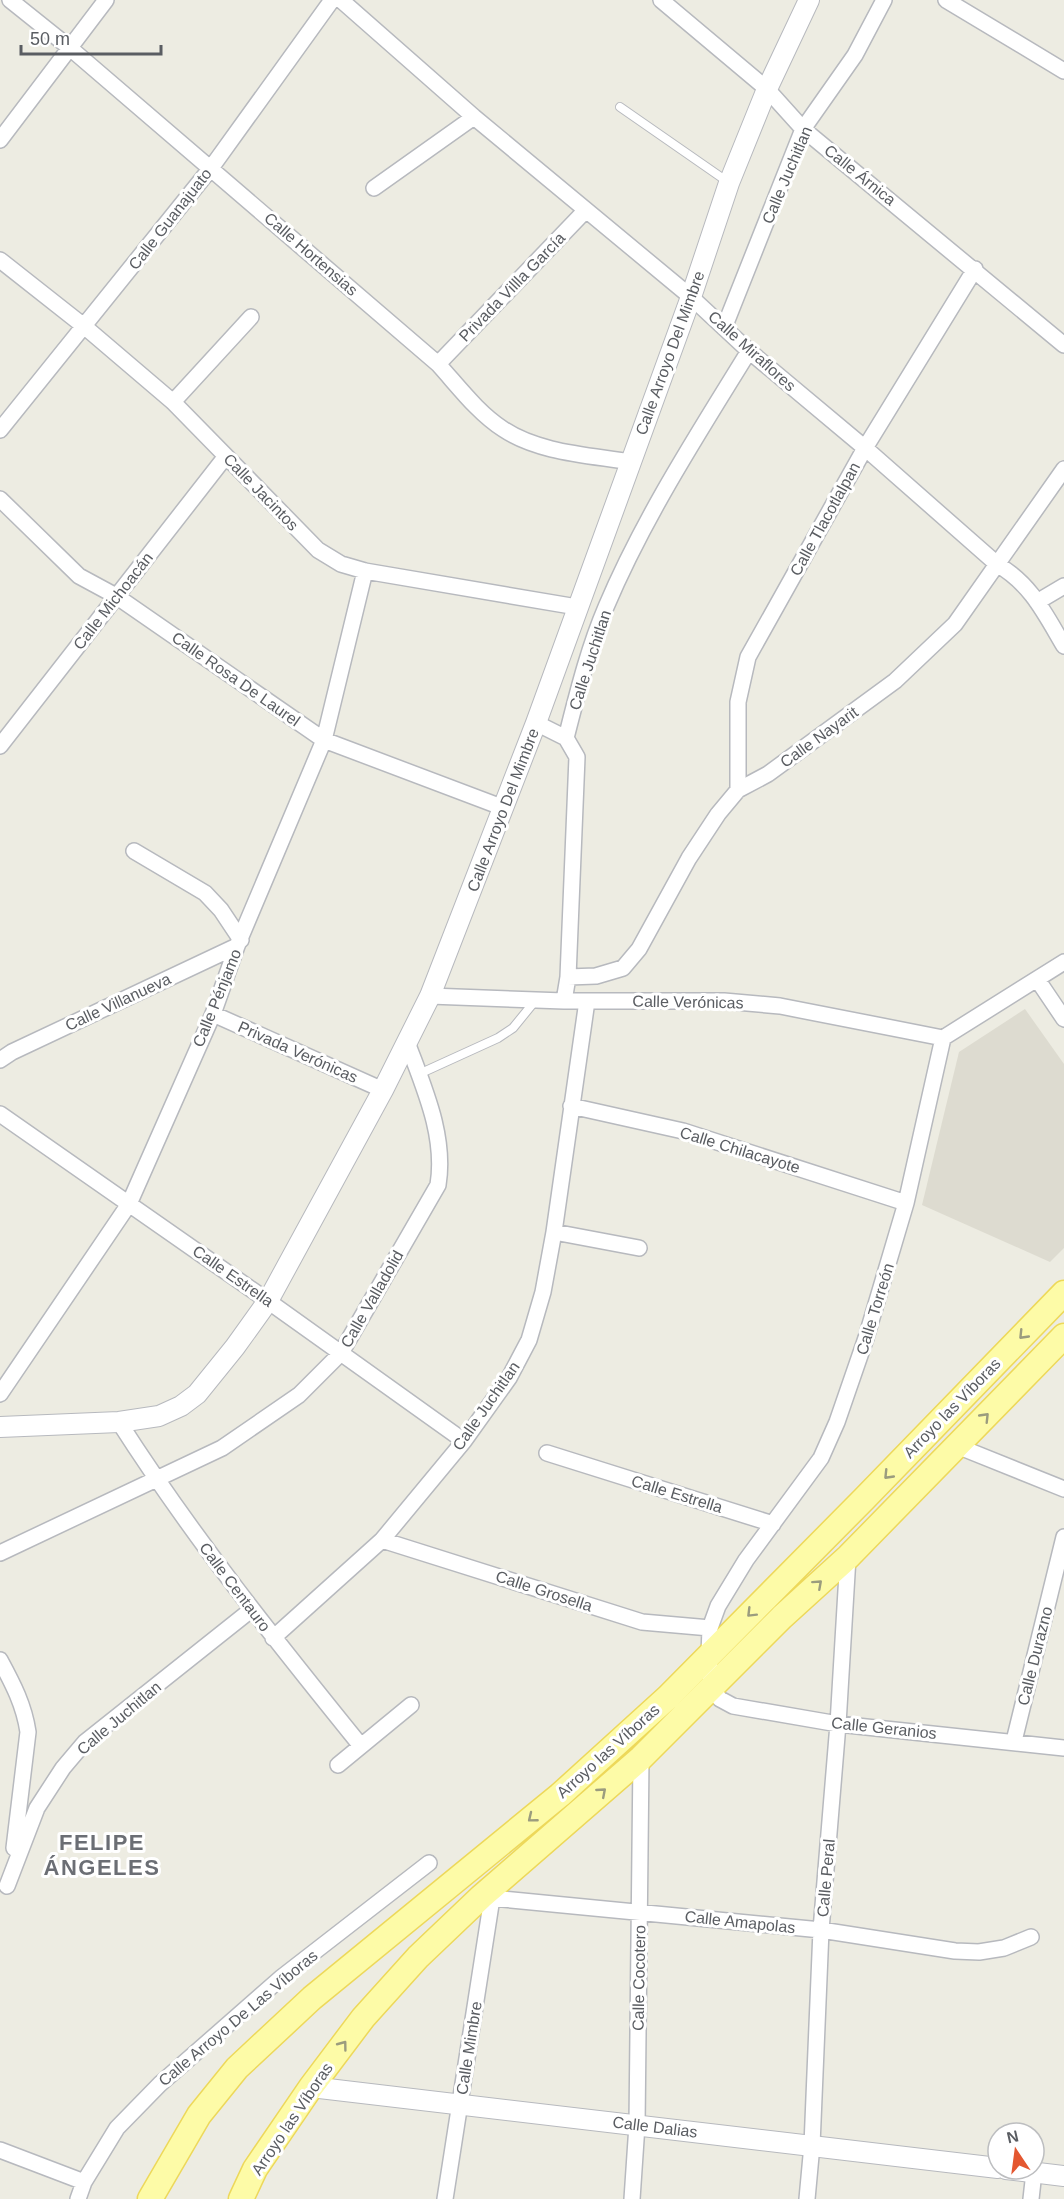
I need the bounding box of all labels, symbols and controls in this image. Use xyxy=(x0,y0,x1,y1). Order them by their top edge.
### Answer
scale bar xyxy=(21,18,160,56)
text: 50 m xyxy=(30,29,70,49)
street label: Calle Juchitlan xyxy=(759,124,815,226)
street label: Calle Árnica xyxy=(821,140,900,209)
street label: Calle Guanajuato xyxy=(125,165,215,273)
street label: Calle Hortensias xyxy=(261,209,361,299)
street label: Privada Villla García xyxy=(456,229,568,345)
street label: Calle Arroyo Del Mimbre xyxy=(632,269,708,437)
street label: Calle Miraflores xyxy=(705,307,799,395)
street label: Calle Jacintos xyxy=(220,450,302,534)
street label: Calle Tlacotlalpan xyxy=(787,459,863,579)
street label: Calle Michoacán xyxy=(70,549,156,653)
street label: Calle Juchitlan xyxy=(566,608,614,712)
street label: Calle Rosa De Laurel xyxy=(169,628,303,730)
street label: Calle Nayarit xyxy=(777,703,861,771)
street label: Calle Arroyo Del Mimbre xyxy=(464,726,542,894)
street label: Calle Pénjamo xyxy=(190,946,244,1049)
street label: Calle Villanueva xyxy=(63,970,174,1034)
street label: Calle Verónicas xyxy=(632,993,744,1011)
street label: Privada Verónicas xyxy=(236,1018,360,1086)
street label: Calle Chilacayote xyxy=(678,1124,802,1176)
street label: Calle Estrella xyxy=(190,1242,277,1310)
street label: Calle Valladolid xyxy=(337,1248,407,1350)
street label: Calle Torreón xyxy=(853,1261,897,1357)
one-way arrow xyxy=(1020,1327,1031,1338)
street label: Arroyo las Víboras xyxy=(900,1355,1004,1461)
street label: Calle Juchitlan xyxy=(449,1359,523,1453)
one-way arrow xyxy=(978,1413,989,1424)
one-way arrow xyxy=(884,1467,895,1478)
street label: Calle Estrella xyxy=(629,1472,725,1516)
street label: Calle Centauro xyxy=(196,1539,274,1635)
street label: Calle Grosella xyxy=(494,1567,595,1615)
one-way arrow xyxy=(811,1580,821,1591)
street label: Calle Durazno xyxy=(1014,1605,1056,1707)
one-way arrow xyxy=(747,1606,758,1617)
street label: Calle Juchitlan xyxy=(74,1678,164,1758)
street label: Arroyo las Víboras xyxy=(553,1701,663,1801)
street label: Calle Geranios xyxy=(830,1714,938,1742)
one-way arrow xyxy=(595,1788,606,1799)
one-way arrow xyxy=(527,1811,538,1822)
district label: FELIPE ÁNGELES xyxy=(44,1830,160,1880)
street label: Calle Peral xyxy=(814,1838,838,1918)
street label: Calle Amapolas xyxy=(684,1908,796,1936)
street label: Calle Cocotero xyxy=(630,1925,648,2031)
street label: Calle Arroyo De Las Víboras xyxy=(155,1947,321,2089)
street label: Calle Mimbre xyxy=(453,2000,485,2096)
one-way arrow xyxy=(335,2041,346,2052)
street label: Arroyo las Víboras xyxy=(248,2060,336,2178)
street label: Calle Dalias xyxy=(612,2113,698,2141)
north arrow xyxy=(986,2121,1046,2181)
text: N xyxy=(1005,2127,1020,2146)

